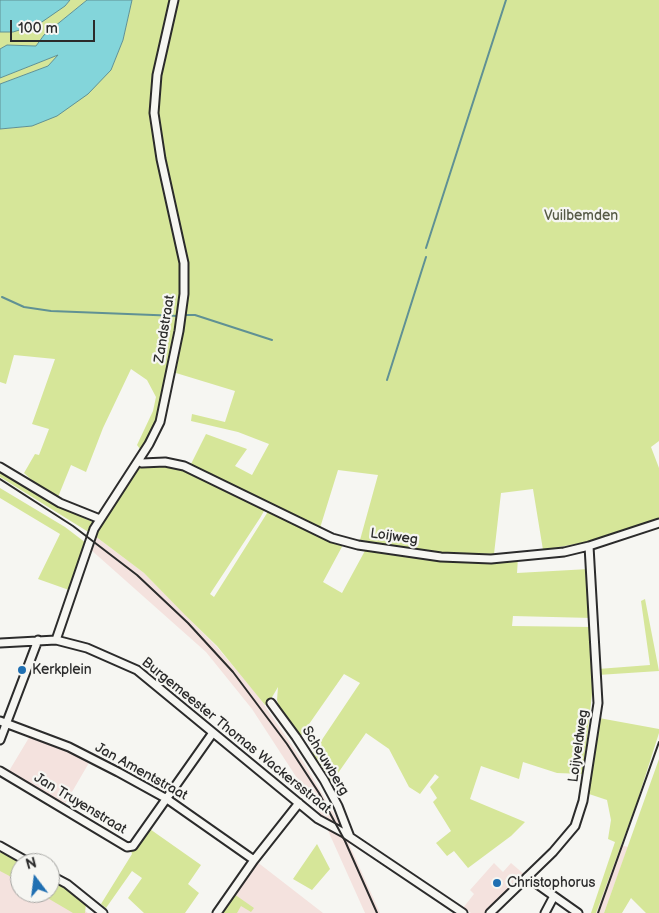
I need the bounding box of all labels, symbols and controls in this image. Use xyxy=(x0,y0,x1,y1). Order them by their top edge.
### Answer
scale bar xyxy=(12,10,98,42)
text: 100 m xyxy=(18,19,58,38)
park label: Vuilbemden xyxy=(544,208,618,224)
street label: Zandstraat xyxy=(151,294,179,364)
street label: Loijweg xyxy=(369,525,419,549)
street label: Burgemeester Thomas Wackersstraat xyxy=(138,654,334,818)
place label: Kerkplein xyxy=(32,662,92,678)
marker: Kerkplein xyxy=(16,664,28,676)
street label: Loijveldweg xyxy=(566,709,592,783)
street label: Schouwberg xyxy=(298,723,352,799)
street label: Jan Amentstraat xyxy=(92,740,190,804)
street label: Jan Truyenstraat xyxy=(31,770,129,838)
north arrow xyxy=(10,853,60,903)
text: N xyxy=(24,854,39,874)
place label: Christophorus xyxy=(507,875,595,891)
marker: Christophorus xyxy=(491,877,503,889)

